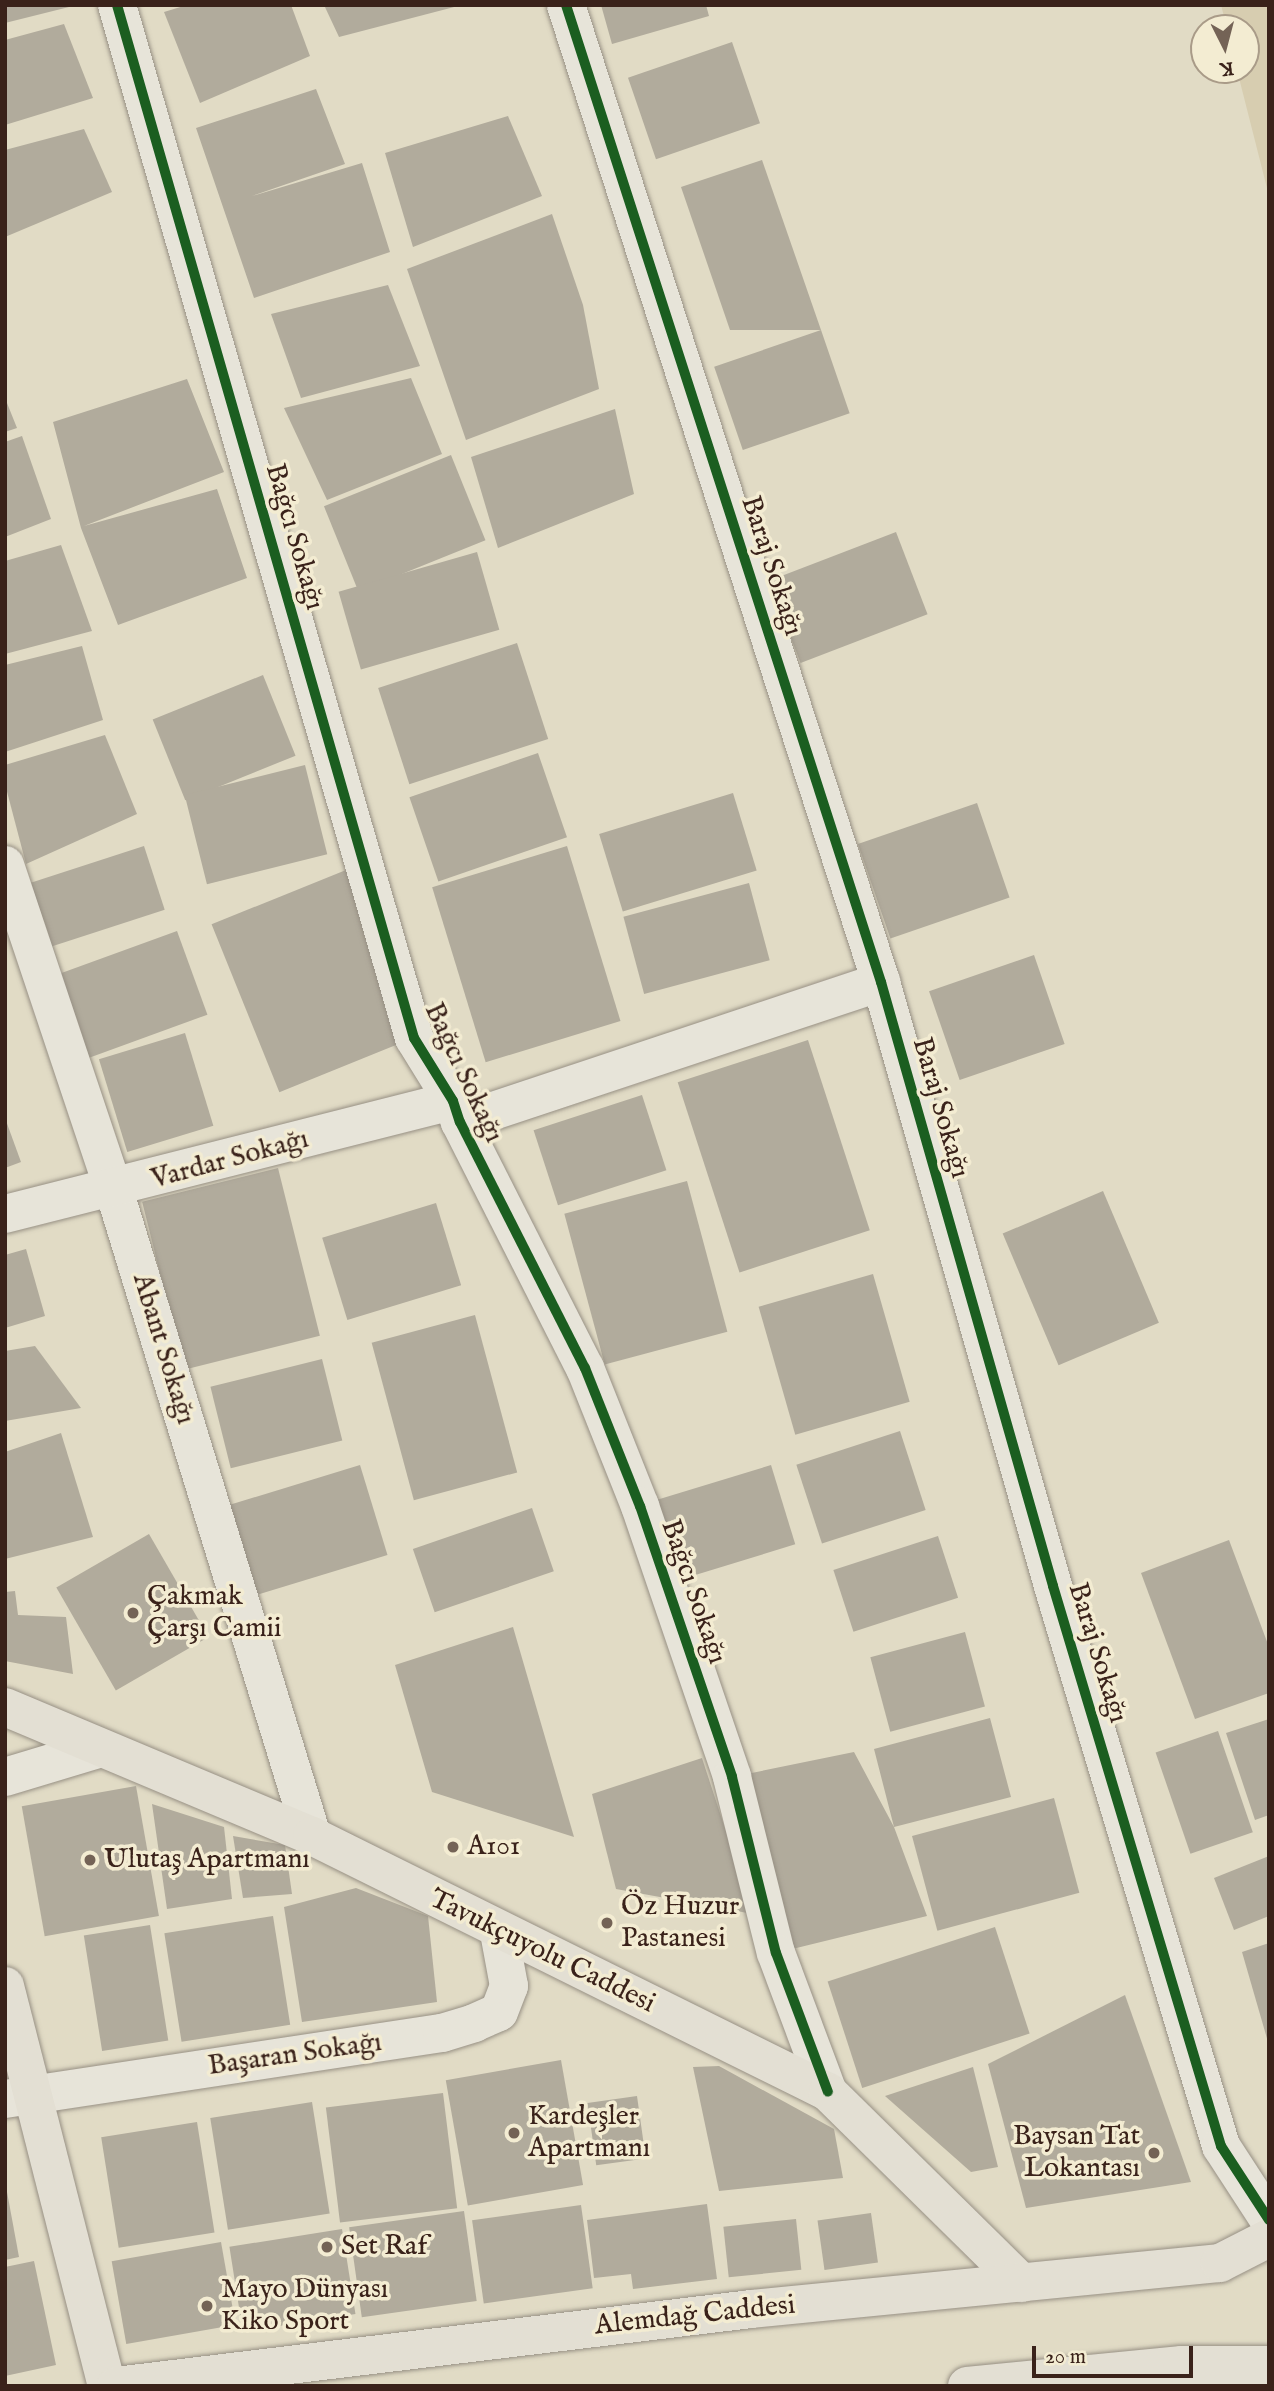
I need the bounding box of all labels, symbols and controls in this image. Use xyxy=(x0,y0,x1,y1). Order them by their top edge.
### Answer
north arrow xyxy=(1190,14,1260,84)
text: K xyxy=(1219,55,1235,81)
street label: Bağcı Sokağı xyxy=(257,460,331,614)
street label: Baraj Sokağı xyxy=(733,492,809,640)
street label: Bağcı Sokağı xyxy=(416,998,510,1148)
street label: Baraj Sokağı xyxy=(904,1034,976,1182)
street label: Vardar Sokağı xyxy=(148,1123,312,1197)
street label: Abant Sokağı xyxy=(124,1270,202,1428)
street label: Bağcı Sokağı xyxy=(653,1515,733,1669)
street label: Baraj Sokağı xyxy=(1060,1579,1134,1727)
place label: Çakmak Çarşı Camii xyxy=(147,1580,282,1646)
marker: Çakmak Çarşı Camii xyxy=(125,1605,141,1621)
place label: A101 xyxy=(467,1830,520,1864)
marker: A101 xyxy=(445,1839,461,1855)
place label: Ulutaş Apartmanı xyxy=(104,1843,310,1877)
marker: Ulutaş Apartmanı xyxy=(82,1852,98,1868)
street label: Tavukçuyolu Caddesi xyxy=(424,1883,660,2021)
place label: Öz Huzur Pastanesi xyxy=(621,1890,739,1956)
marker: Öz Huzur Pastanesi xyxy=(599,1915,615,1931)
street label: Başaran Sokağı xyxy=(206,2026,384,2084)
place label: Kardeşler Apartmanı xyxy=(528,2100,650,2166)
place label: Baysan Tat Lokantası xyxy=(1013,2120,1140,2186)
marker: Kardeşler Apartmanı xyxy=(506,2125,522,2141)
marker: Baysan Tat Lokantası xyxy=(1146,2145,1162,2161)
place label: Set Raf xyxy=(341,2230,427,2264)
marker: Set Raf xyxy=(319,2239,335,2255)
place label: Mayo Dünyası Kiko Sport xyxy=(221,2273,388,2339)
street label: Alemdağ Caddesi xyxy=(593,2289,797,2343)
marker: Mayo Dünyası Kiko Sport xyxy=(199,2298,215,2314)
scale bar xyxy=(1036,2332,1197,2376)
text: 20 m xyxy=(1045,2344,1086,2371)

